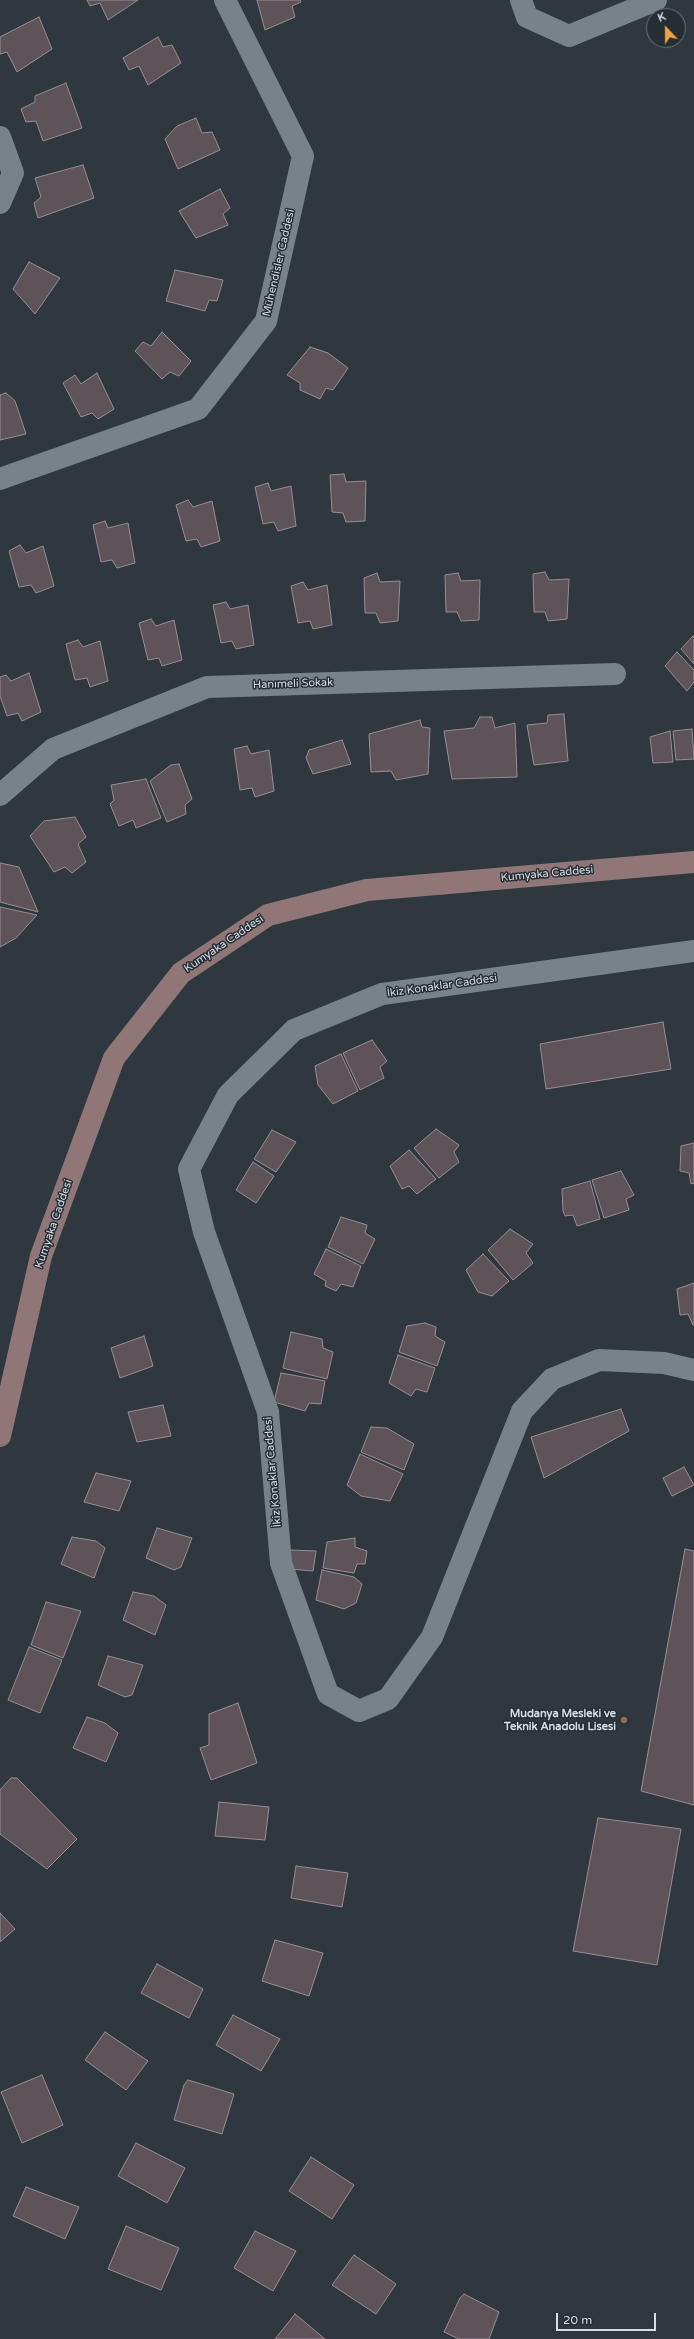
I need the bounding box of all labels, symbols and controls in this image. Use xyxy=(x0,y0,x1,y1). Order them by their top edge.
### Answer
north arrow xyxy=(646,8,686,48)
text: K xyxy=(656,10,668,25)
street label: Mühendisler Caddesi xyxy=(260,208,298,318)
street label: Hanımeli Sokak xyxy=(253,676,333,692)
street label: Kumyaka Caddesi xyxy=(500,863,594,885)
street label: Kumyaka Caddesi xyxy=(182,913,266,975)
street label: İkiz Konaklar Caddesi xyxy=(386,972,498,1000)
street label: Kumyaka Caddesi xyxy=(33,1178,75,1270)
street label: İkiz Konaklar Caddesi xyxy=(262,1416,284,1528)
place label: Mudanya Mesleki ve Teknik Anadolu Lisesi xyxy=(504,1707,616,1733)
marker: Mudanya Mesleki ve Teknik Anadolu Lisesi xyxy=(619,1715,629,1725)
scale bar xyxy=(558,2305,658,2331)
text: 20 m xyxy=(563,2313,592,2327)

